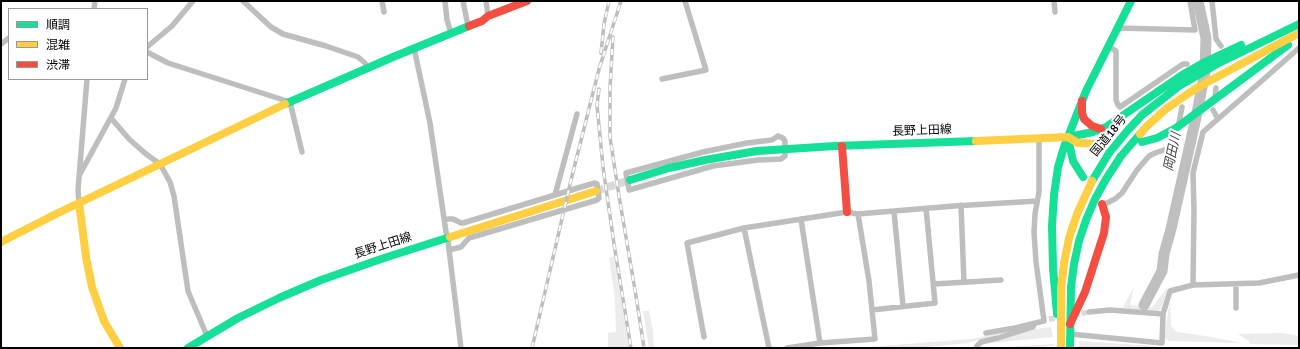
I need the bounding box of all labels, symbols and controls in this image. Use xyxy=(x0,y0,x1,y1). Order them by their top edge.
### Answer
legend xyxy=(8,8,148,80)
text: 順調 xyxy=(46,18,70,33)
text: 混雑 xyxy=(46,38,70,53)
text: 渋滞 xyxy=(46,58,70,73)
street label: 国道18号 xyxy=(1088,112,1130,160)
street label: 長野上田線 xyxy=(892,123,952,139)
water label: 岡田川 xyxy=(1161,131,1185,173)
street label: 長野上田線 xyxy=(352,230,414,262)

